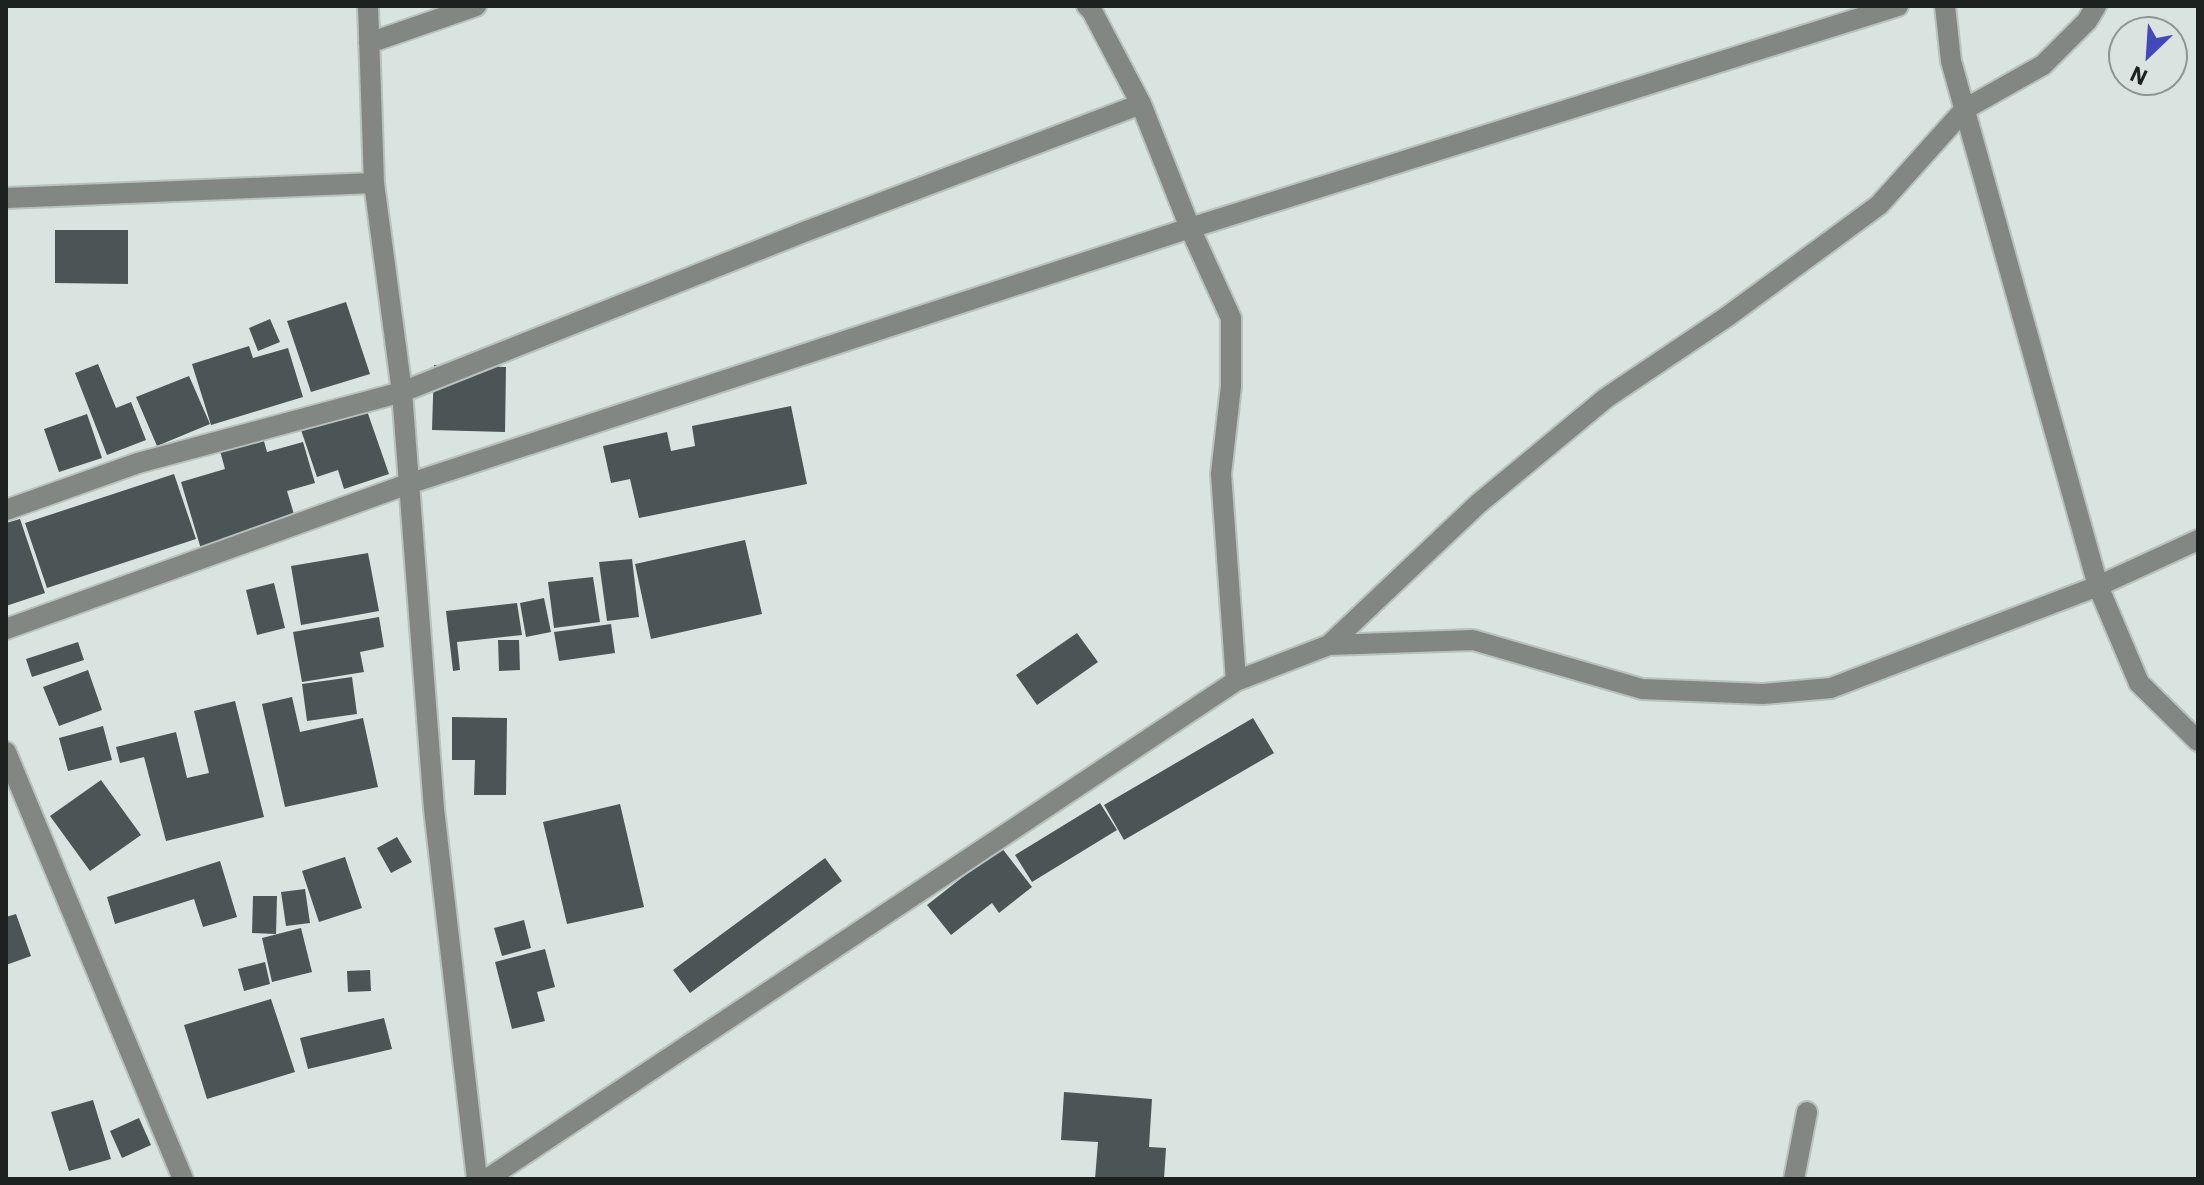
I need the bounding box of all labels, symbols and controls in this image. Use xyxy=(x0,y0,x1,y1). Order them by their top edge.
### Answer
north arrow xyxy=(2108,16,2188,96)
text: N xyxy=(2125,60,2152,93)

